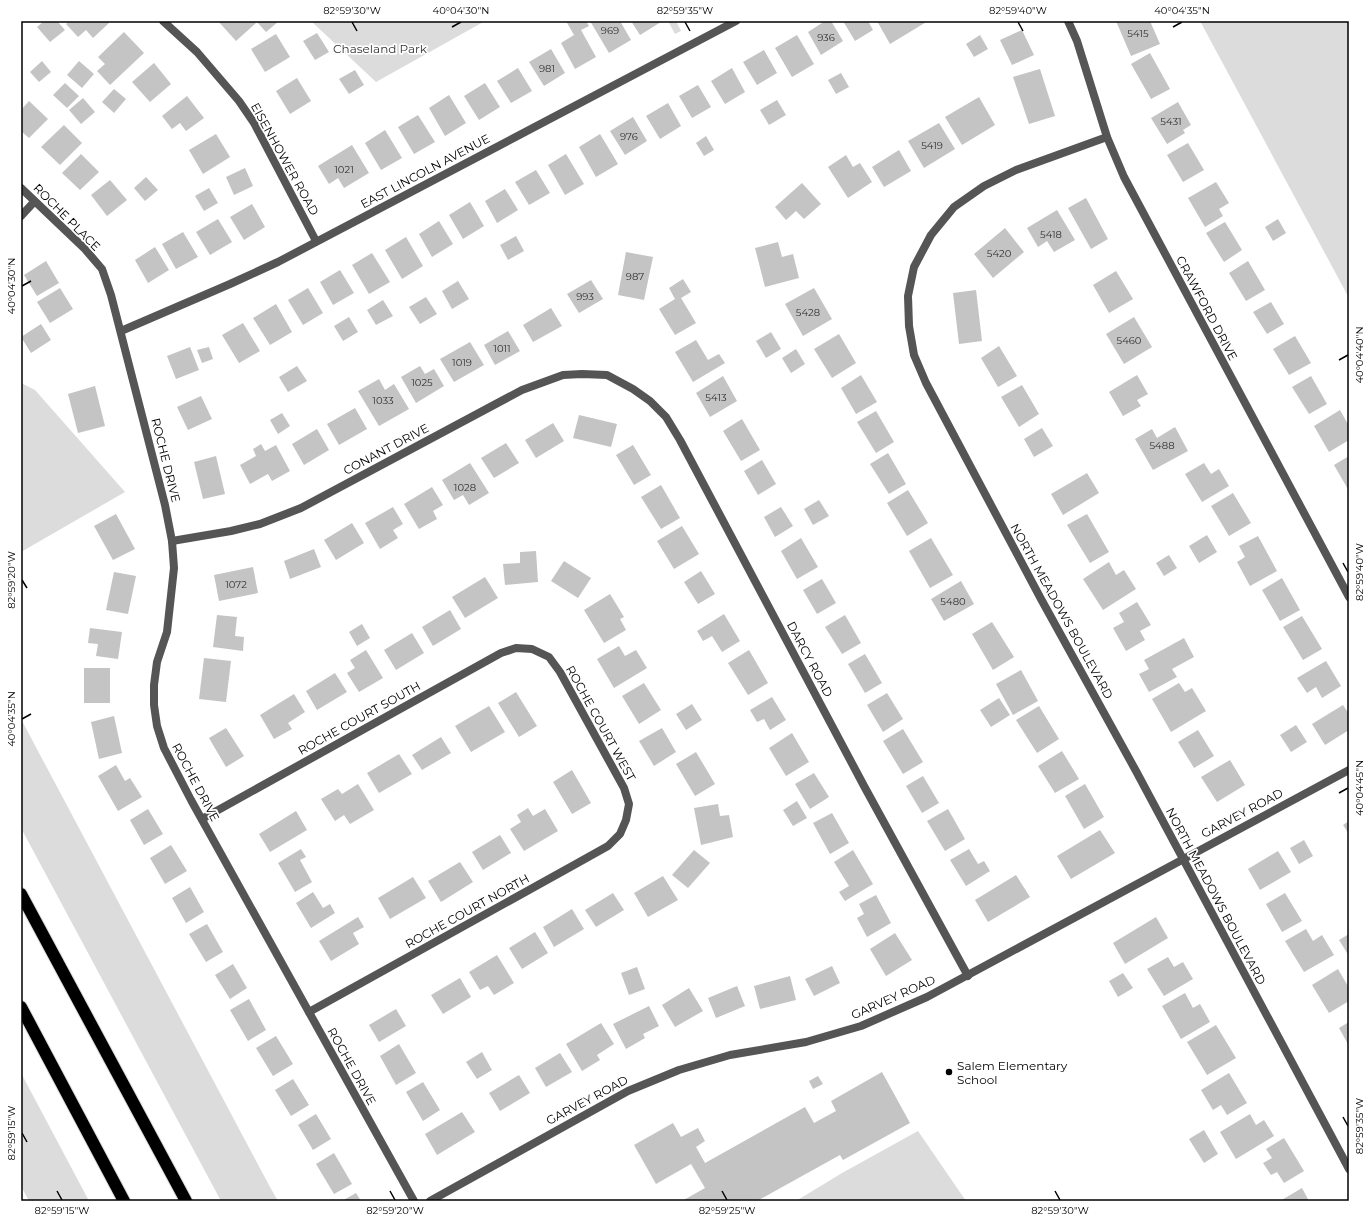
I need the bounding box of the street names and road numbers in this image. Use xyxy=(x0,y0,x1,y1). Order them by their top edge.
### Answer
street label: EISENHOWER ROAD xyxy=(248,100,322,218)
street label: EAST LINCOLN AVENUE xyxy=(358,131,492,211)
street label: ROCHE PLACE xyxy=(30,180,104,254)
street label: CRAWFORD DRIVE xyxy=(1173,253,1241,363)
street label: ROCHE DRIVE xyxy=(148,416,184,504)
street label: CONANT DRIVE xyxy=(341,420,431,478)
street label: NORTH MEADOWS BOULEVARD xyxy=(1007,521,1117,701)
street label: DARCY ROAD xyxy=(784,619,836,699)
street label: ROCHE COURT WEST xyxy=(563,663,639,783)
street label: ROCHE COURT SOUTH xyxy=(295,678,423,758)
street label: ROCHE DRIVE xyxy=(169,740,223,824)
street label: GARVEY ROAD xyxy=(1198,785,1286,841)
street label: NORTH MEADOWS BOULEVARD xyxy=(1163,805,1269,987)
street label: ROCHE COURT NORTH xyxy=(402,871,532,951)
street label: GARVEY ROAD xyxy=(849,972,937,1022)
street label: ROCHE DRIVE xyxy=(324,1025,380,1107)
street label: GARVEY ROAD xyxy=(543,1072,631,1128)

